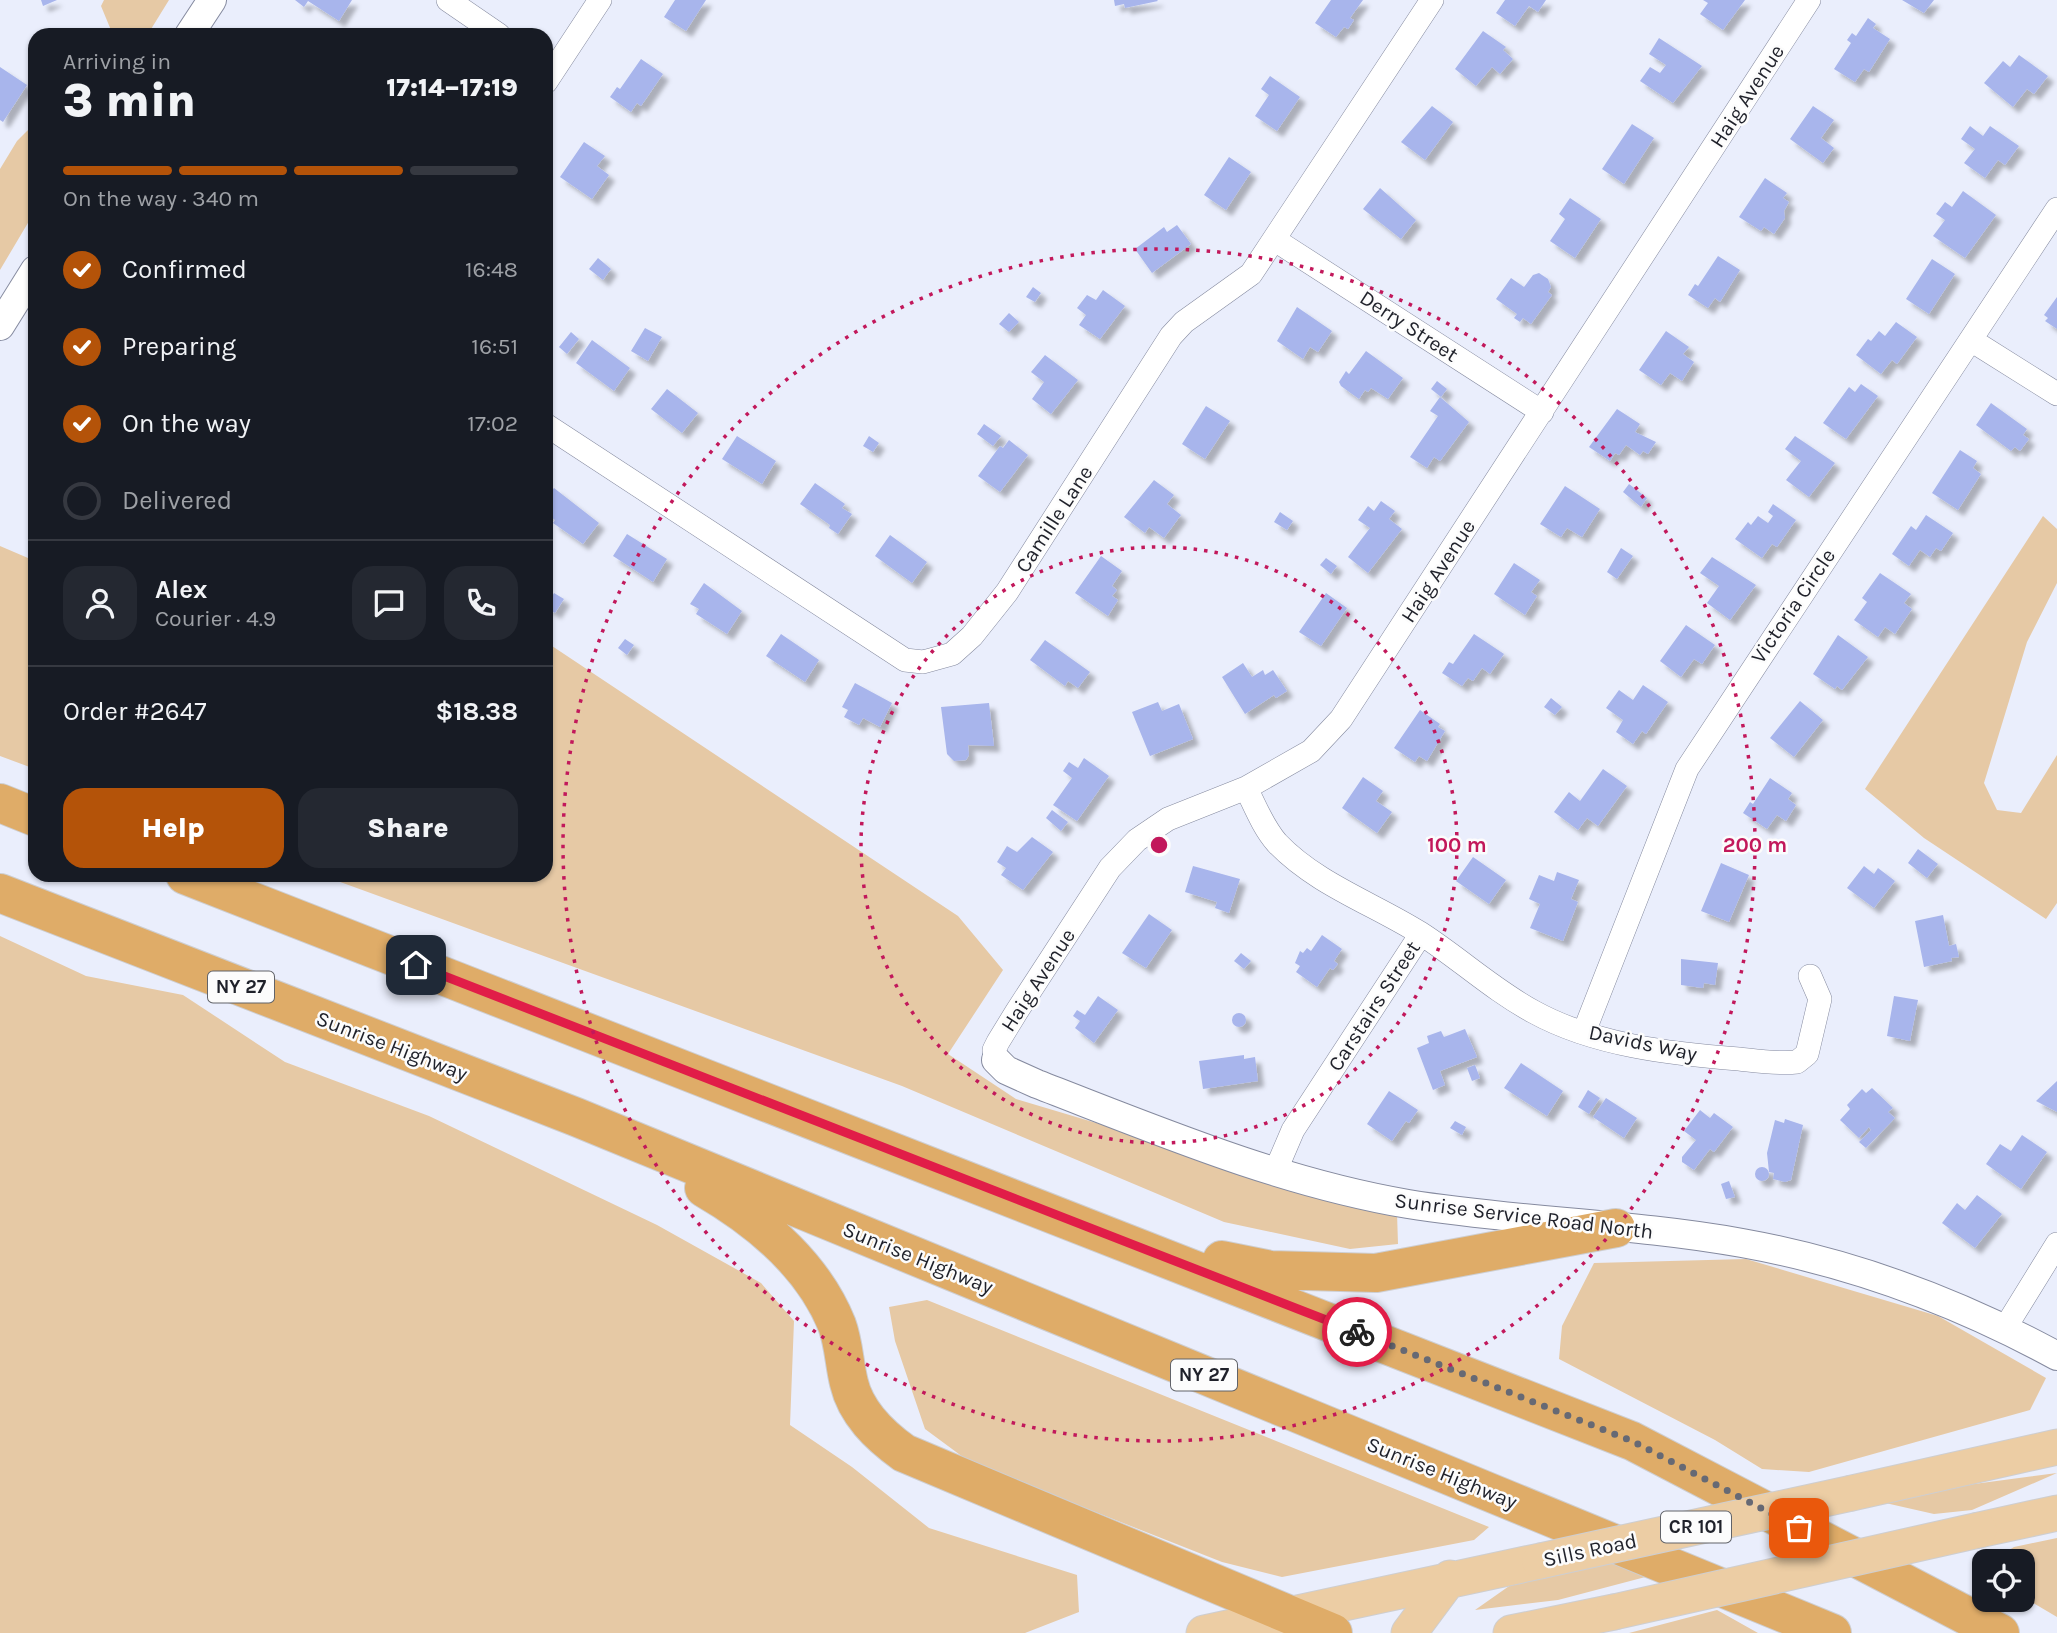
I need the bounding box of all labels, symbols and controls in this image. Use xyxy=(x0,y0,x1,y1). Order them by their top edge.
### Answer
street label: Haig Avenue xyxy=(1705,40,1789,152)
text: Arriving in xyxy=(63,48,171,75)
text: 17:14–17:19 xyxy=(386,72,518,103)
text: 3 min xyxy=(63,74,196,128)
text: On the way · 340 m xyxy=(63,185,259,212)
icon: check xyxy=(63,251,101,289)
text: Confirmed xyxy=(122,254,247,285)
text: 16:48 xyxy=(465,256,518,283)
street label: Derry Street xyxy=(1355,285,1463,367)
icon: check xyxy=(63,328,101,366)
text: Preparing xyxy=(122,331,236,362)
text: 16:51 xyxy=(471,333,518,360)
icon: check xyxy=(63,405,101,443)
text: On the way xyxy=(122,408,251,439)
text: 17:02 xyxy=(467,410,518,437)
street label: Camille Lane xyxy=(1011,461,1097,577)
text: Delivered xyxy=(122,485,232,516)
street label: Haig Avenue xyxy=(1396,515,1480,627)
street label: Victoria Circle xyxy=(1746,544,1840,668)
button: person xyxy=(63,566,137,640)
button: chat xyxy=(352,566,426,640)
button: phone xyxy=(444,566,518,640)
text: Alex xyxy=(155,574,207,605)
text: Courier · 4.9 xyxy=(155,605,276,632)
text: Order #2647 xyxy=(63,696,206,727)
text: $18.38 xyxy=(435,696,518,727)
button: Help xyxy=(63,788,284,868)
button: Share xyxy=(298,788,518,868)
centre of rings xyxy=(1147,833,1171,857)
text: 100 m xyxy=(1427,833,1487,857)
text: 200 m xyxy=(1723,833,1787,857)
street label: Haig Avenue xyxy=(996,924,1080,1036)
pin xyxy=(386,935,446,995)
street label: Carstairs Street xyxy=(1323,936,1425,1075)
icon: home xyxy=(397,946,435,984)
road number: NY 27 xyxy=(208,972,274,1002)
street label: Sunrise Highway xyxy=(313,1006,471,1086)
street label: Davids Way xyxy=(1587,1020,1700,1066)
street label: Sunrise Service Road North xyxy=(1393,1188,1655,1244)
street label: Sunrise Highway xyxy=(839,1217,997,1299)
courier xyxy=(1322,1297,1392,1367)
icon: bike xyxy=(1338,1313,1376,1351)
road number: NY 27 xyxy=(1171,1359,1237,1390)
street label: Sunrise Highway xyxy=(1363,1432,1521,1514)
pin xyxy=(1769,1498,1829,1558)
icon: bag xyxy=(1780,1509,1818,1547)
road number: CR 101 xyxy=(1661,1512,1731,1542)
street label: Sills Road xyxy=(1541,1528,1639,1572)
map controls xyxy=(1972,1549,2035,1612)
button: locate xyxy=(1972,1549,2035,1612)

